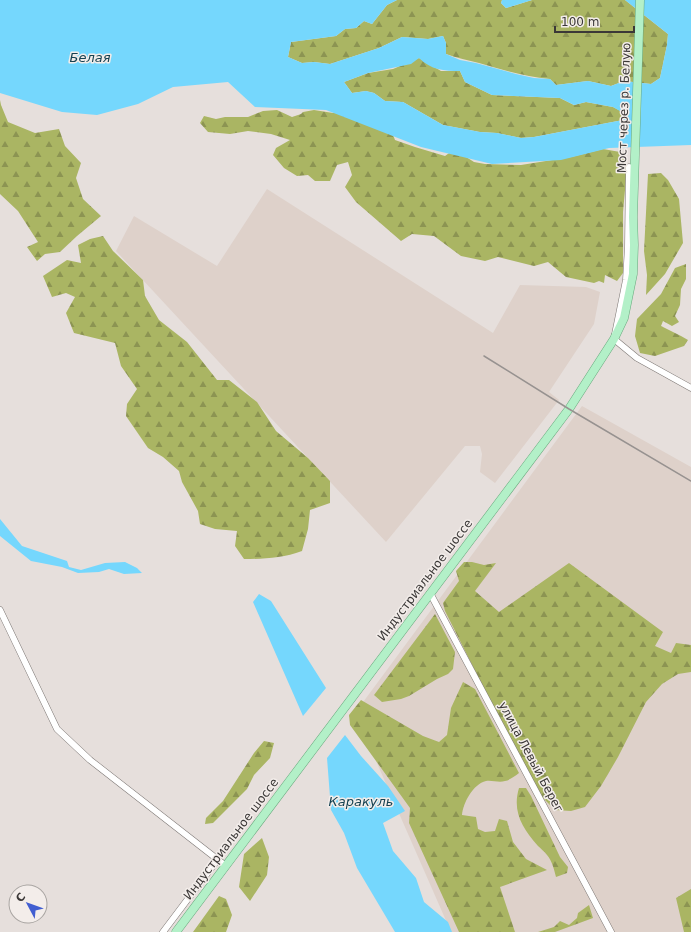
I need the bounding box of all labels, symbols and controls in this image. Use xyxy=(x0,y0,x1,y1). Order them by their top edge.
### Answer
scale bar xyxy=(555,8,634,34)
text: 100 m xyxy=(561,15,599,29)
street label: Мост через р. Белую xyxy=(615,43,633,173)
water label: Белая xyxy=(69,50,111,65)
street label: Индустриальное шоссе xyxy=(375,516,475,644)
street label: улица Левый Берег xyxy=(496,699,566,815)
street label: Индустриальное шоссе xyxy=(181,775,281,903)
water label: Каракуль xyxy=(329,794,393,809)
north arrow xyxy=(8,884,48,924)
text: С xyxy=(13,890,28,905)

